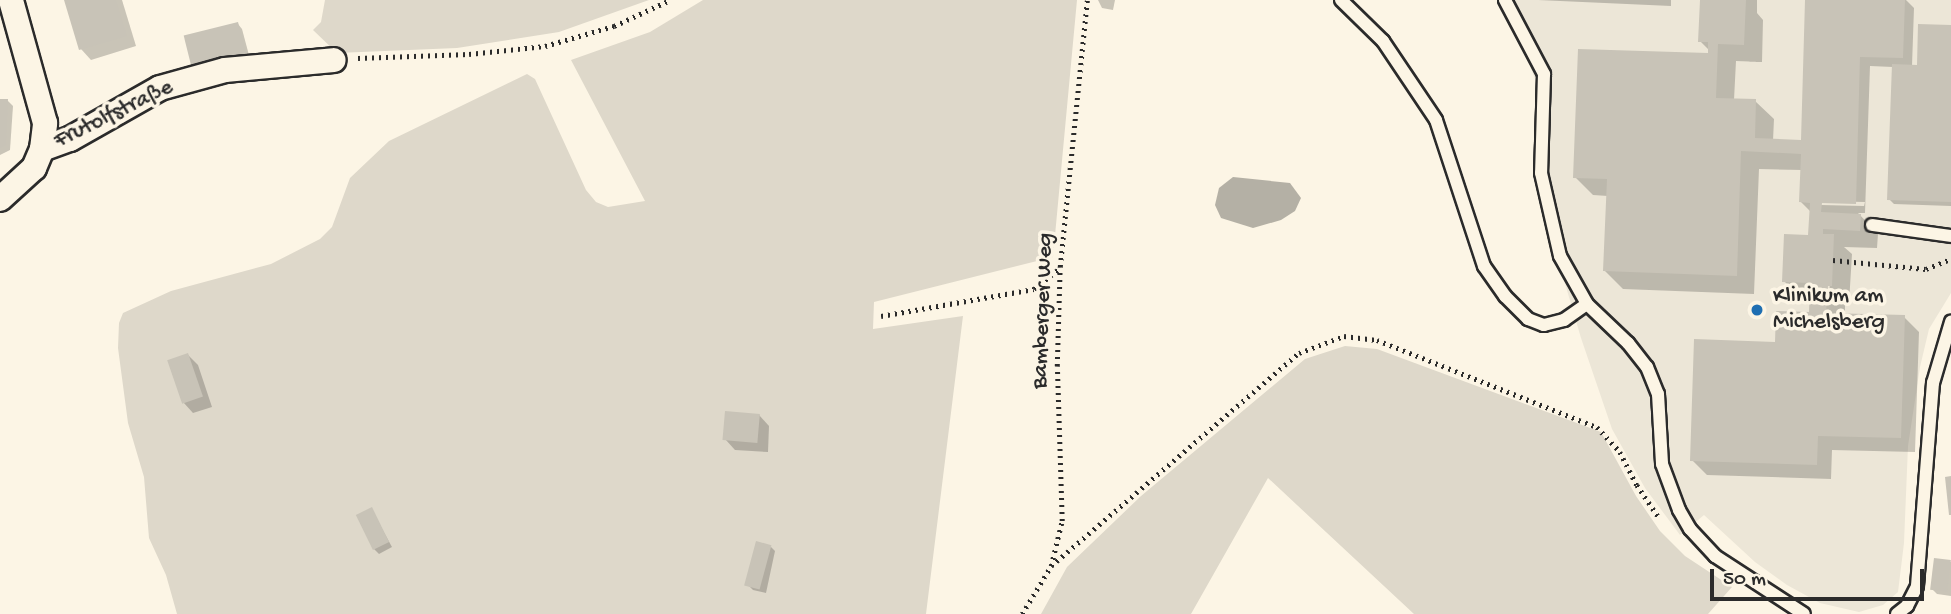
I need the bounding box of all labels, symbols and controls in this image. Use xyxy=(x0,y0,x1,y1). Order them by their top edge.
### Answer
street label: Frutolfstraße xyxy=(50,74,178,156)
street label: Bamberger Weg xyxy=(1027,233,1061,389)
place label: Klinikum am Michelsberg xyxy=(1773,283,1885,337)
marker: Klinikum am Michelsberg xyxy=(1747,300,1767,320)
scale bar xyxy=(1713,554,1926,598)
text: 50 m xyxy=(1723,568,1766,593)

